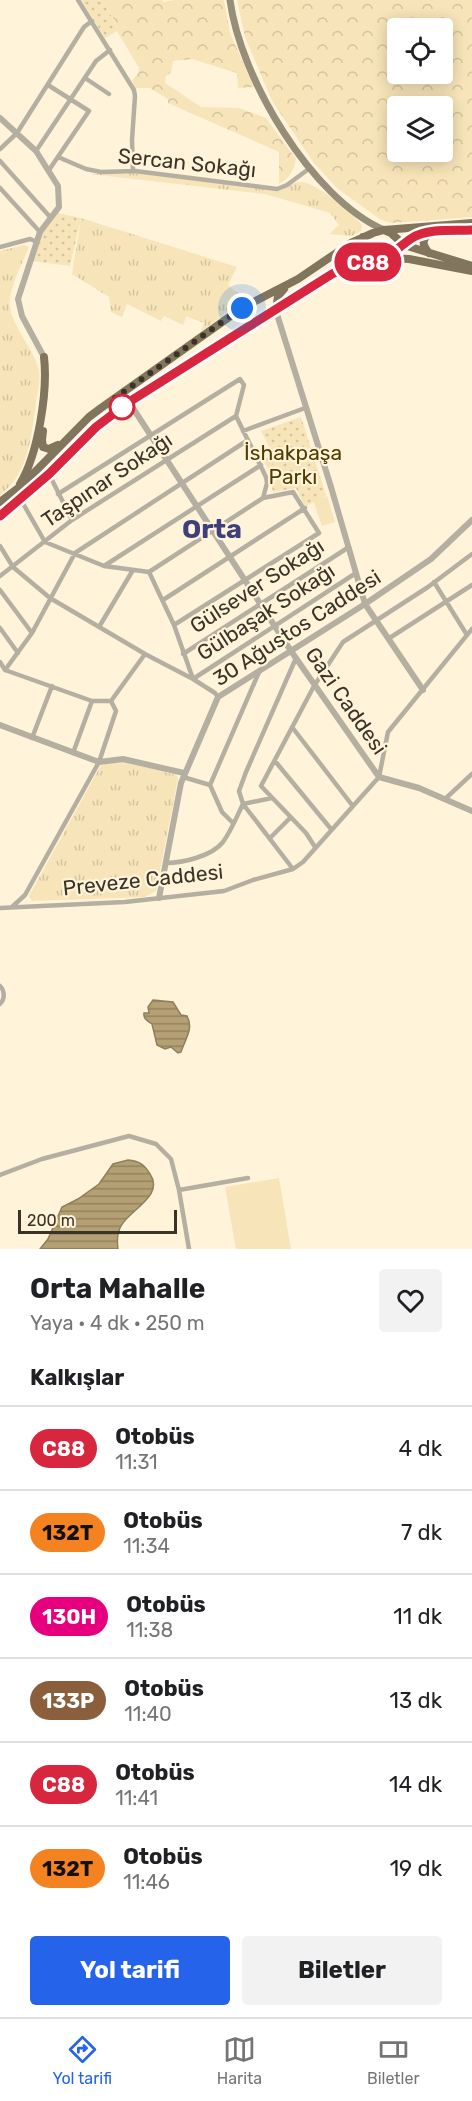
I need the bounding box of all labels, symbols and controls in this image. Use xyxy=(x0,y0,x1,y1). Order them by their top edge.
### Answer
map controls xyxy=(387,18,453,162)
button: locate xyxy=(387,18,453,84)
button: layers xyxy=(387,96,453,162)
street label: Sercan Sokağı xyxy=(117,143,257,182)
line badge: C88 xyxy=(334,242,403,282)
text: C88 xyxy=(346,250,390,275)
your location xyxy=(227,293,257,323)
unlabelled marker xyxy=(109,394,135,420)
street label: Taşpınar Sokağı xyxy=(37,427,177,532)
park label: İshakpaşa Parkı xyxy=(244,440,342,489)
district label: Orta xyxy=(182,513,242,545)
street label: Gülsever Sokağı xyxy=(185,533,328,638)
street label: Gülbaşak Sokağı xyxy=(192,558,339,665)
street label: 30 Ağustos Caddesi xyxy=(208,564,385,691)
street label: Gazi Caddesi xyxy=(300,642,392,759)
street label: Preveze Caddesi xyxy=(61,859,224,900)
scale bar xyxy=(18,1207,177,1234)
text: 200 m xyxy=(27,1211,75,1230)
button: heart xyxy=(379,1269,442,1332)
text: Orta Mahalle xyxy=(30,1272,205,1305)
text: Yaya · 4 dk · 250 m xyxy=(30,1311,205,1335)
text: Kalkışlar xyxy=(30,1364,124,1391)
text: Otobüs xyxy=(115,1423,195,1450)
text: 4 dk xyxy=(399,1435,442,1462)
text: C88 xyxy=(42,1436,85,1461)
text: 11:31 xyxy=(115,1450,158,1474)
text: Otobüs xyxy=(123,1507,203,1534)
text: 7 dk xyxy=(401,1519,442,1546)
text: 132T xyxy=(42,1520,93,1545)
text: 11:34 xyxy=(123,1534,170,1558)
text: Otobüs xyxy=(126,1591,206,1618)
text: 11 dk xyxy=(393,1603,442,1630)
text: 130H xyxy=(42,1604,96,1629)
text: 11:38 xyxy=(126,1618,173,1642)
text: Otobüs xyxy=(124,1675,204,1702)
text: 13 dk xyxy=(390,1687,442,1714)
text: 133P xyxy=(42,1688,94,1713)
text: 11:40 xyxy=(124,1702,172,1726)
text: Otobüs xyxy=(115,1759,195,1786)
text: 14 dk xyxy=(389,1771,442,1798)
text: C88 xyxy=(42,1772,85,1797)
text: 11:41 xyxy=(115,1786,158,1810)
text: Otobüs xyxy=(123,1843,203,1870)
text: 19 dk xyxy=(390,1855,442,1882)
text: 132T xyxy=(42,1856,93,1881)
text: 11:46 xyxy=(123,1870,170,1894)
button: Yol tarifi xyxy=(30,1936,230,2005)
button: Biletler xyxy=(242,1936,442,2005)
tab: Yol tarifi xyxy=(52,2033,112,2088)
tab: Harita xyxy=(217,2033,262,2088)
tab: Biletler xyxy=(367,2033,420,2088)

